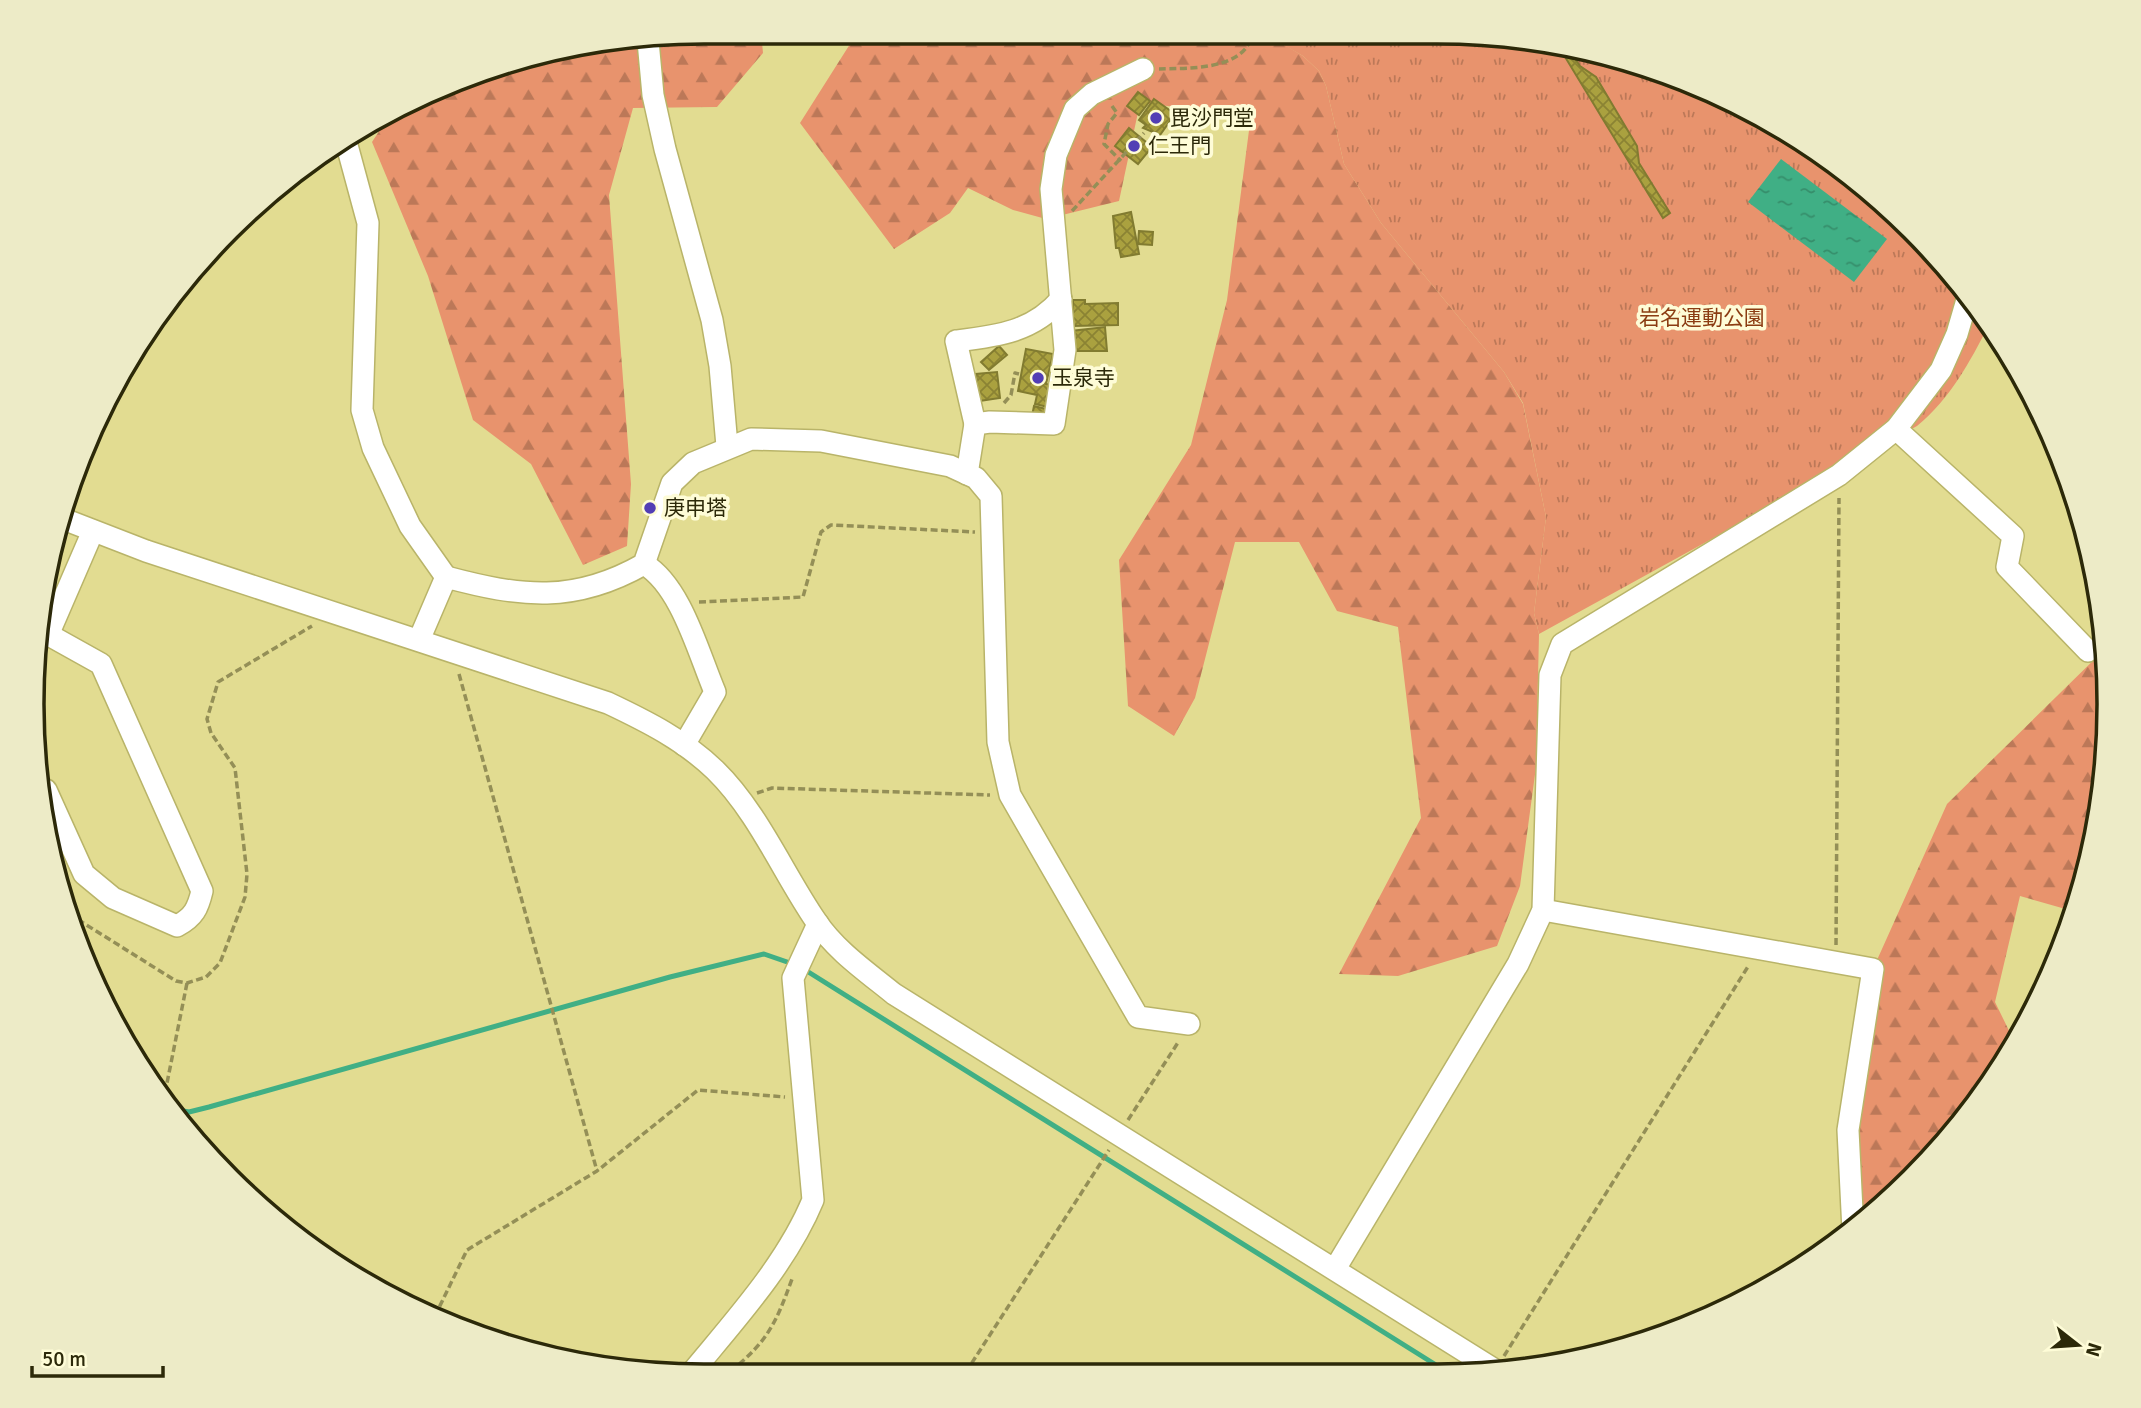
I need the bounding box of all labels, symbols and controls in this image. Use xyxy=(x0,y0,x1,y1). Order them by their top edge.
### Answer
place label: 毘沙門堂 xyxy=(1170,105,1254,131)
marker: 毘沙門堂 xyxy=(1148,110,1164,126)
place label: 仁王門 xyxy=(1148,133,1211,159)
marker: 仁王門 xyxy=(1126,138,1142,154)
park label: 岩名運動公園 xyxy=(1639,305,1765,331)
place label: 玉泉寺 xyxy=(1052,365,1115,391)
marker: 玉泉寺 xyxy=(1030,370,1046,386)
place label: 庚申塔 xyxy=(664,495,727,521)
marker: 庚申塔 xyxy=(642,500,658,516)
north arrow xyxy=(2043,1310,2113,1380)
scale bar xyxy=(32,1334,163,1378)
text: N xyxy=(2080,1340,2107,1360)
text: 50 m xyxy=(42,1346,86,1372)

